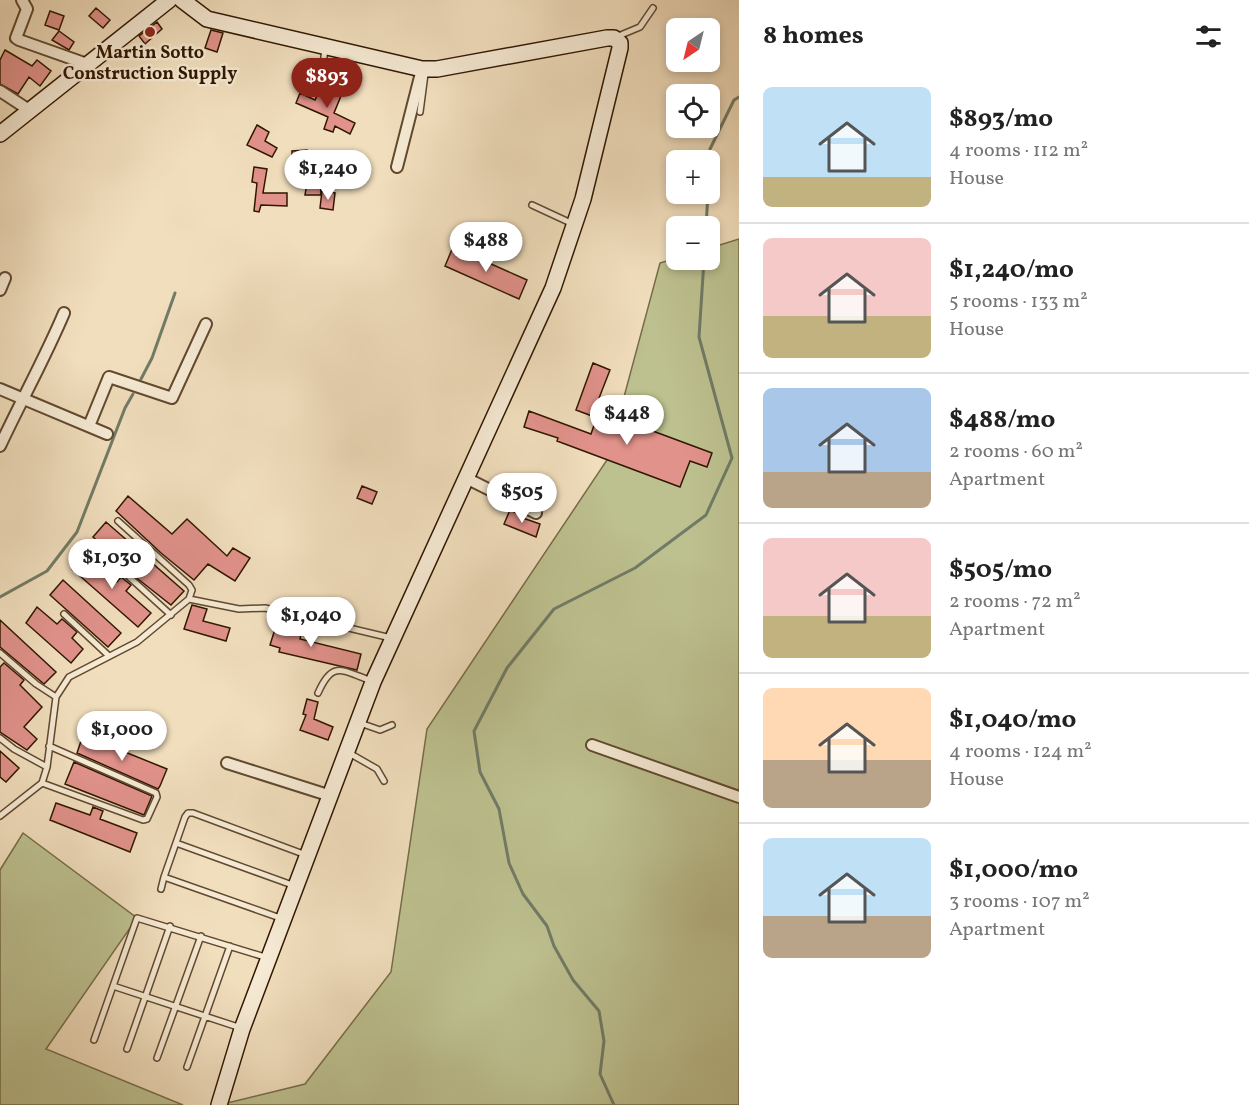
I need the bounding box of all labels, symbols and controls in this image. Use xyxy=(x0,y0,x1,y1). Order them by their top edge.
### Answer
north arrow xyxy=(666,18,720,72)
map controls xyxy=(666,18,720,270)
text: 8 homes xyxy=(763,18,864,54)
icon: filters xyxy=(1192,20,1225,53)
marker: Martin Sotto Construction Supply xyxy=(143,25,157,39)
place label: Martin Sotto Construction Supply xyxy=(63,41,237,87)
pin: $893 xyxy=(291,58,363,109)
text: $893 xyxy=(305,63,349,91)
button: locate xyxy=(666,84,720,138)
text: $893/mo xyxy=(949,101,1053,137)
icon: home xyxy=(811,111,883,183)
text: 4 rooms · 112 m² xyxy=(949,137,1088,165)
pin: $1,240 xyxy=(279,150,377,201)
button: + xyxy=(666,150,720,204)
text: $1,240 xyxy=(298,155,358,183)
text: House xyxy=(949,165,1004,193)
button: − xyxy=(666,216,720,270)
pin: $488 xyxy=(450,222,522,273)
text: $488 xyxy=(464,227,508,255)
text: $1,240/mo xyxy=(949,252,1074,288)
icon: home xyxy=(811,262,883,334)
text: 5 rooms · 133 m² xyxy=(949,288,1088,316)
text: House xyxy=(949,316,1004,344)
pin: $448 xyxy=(591,395,663,446)
text: $448 xyxy=(604,400,650,428)
text: $488/mo xyxy=(949,402,1055,438)
icon: home xyxy=(811,412,883,484)
text: 2 rooms · 60 m² xyxy=(949,438,1083,466)
text: Apartment xyxy=(949,466,1045,494)
pin: $505 xyxy=(486,473,558,524)
text: $505 xyxy=(501,478,543,506)
pin: $1,030 xyxy=(63,539,161,590)
text: $1,030 xyxy=(82,544,142,572)
text: $505/mo xyxy=(949,552,1052,588)
icon: home xyxy=(811,562,883,634)
text: 2 rooms · 72 m² xyxy=(949,588,1081,616)
pin: $1,040 xyxy=(262,597,360,648)
text: $1,040 xyxy=(281,602,342,630)
text: Apartment xyxy=(949,616,1045,644)
text: $1,040/mo xyxy=(949,702,1076,738)
pin: $1,000 xyxy=(73,711,171,762)
icon: home xyxy=(811,712,883,784)
text: $1,000 xyxy=(91,716,153,744)
text: 4 rooms · 124 m² xyxy=(949,738,1092,766)
text: House xyxy=(949,766,1004,794)
text: $1,000/mo xyxy=(949,852,1078,888)
icon: home xyxy=(811,862,883,934)
text: 3 rooms · 107 m² xyxy=(949,888,1090,916)
text: Apartment xyxy=(949,916,1045,944)

